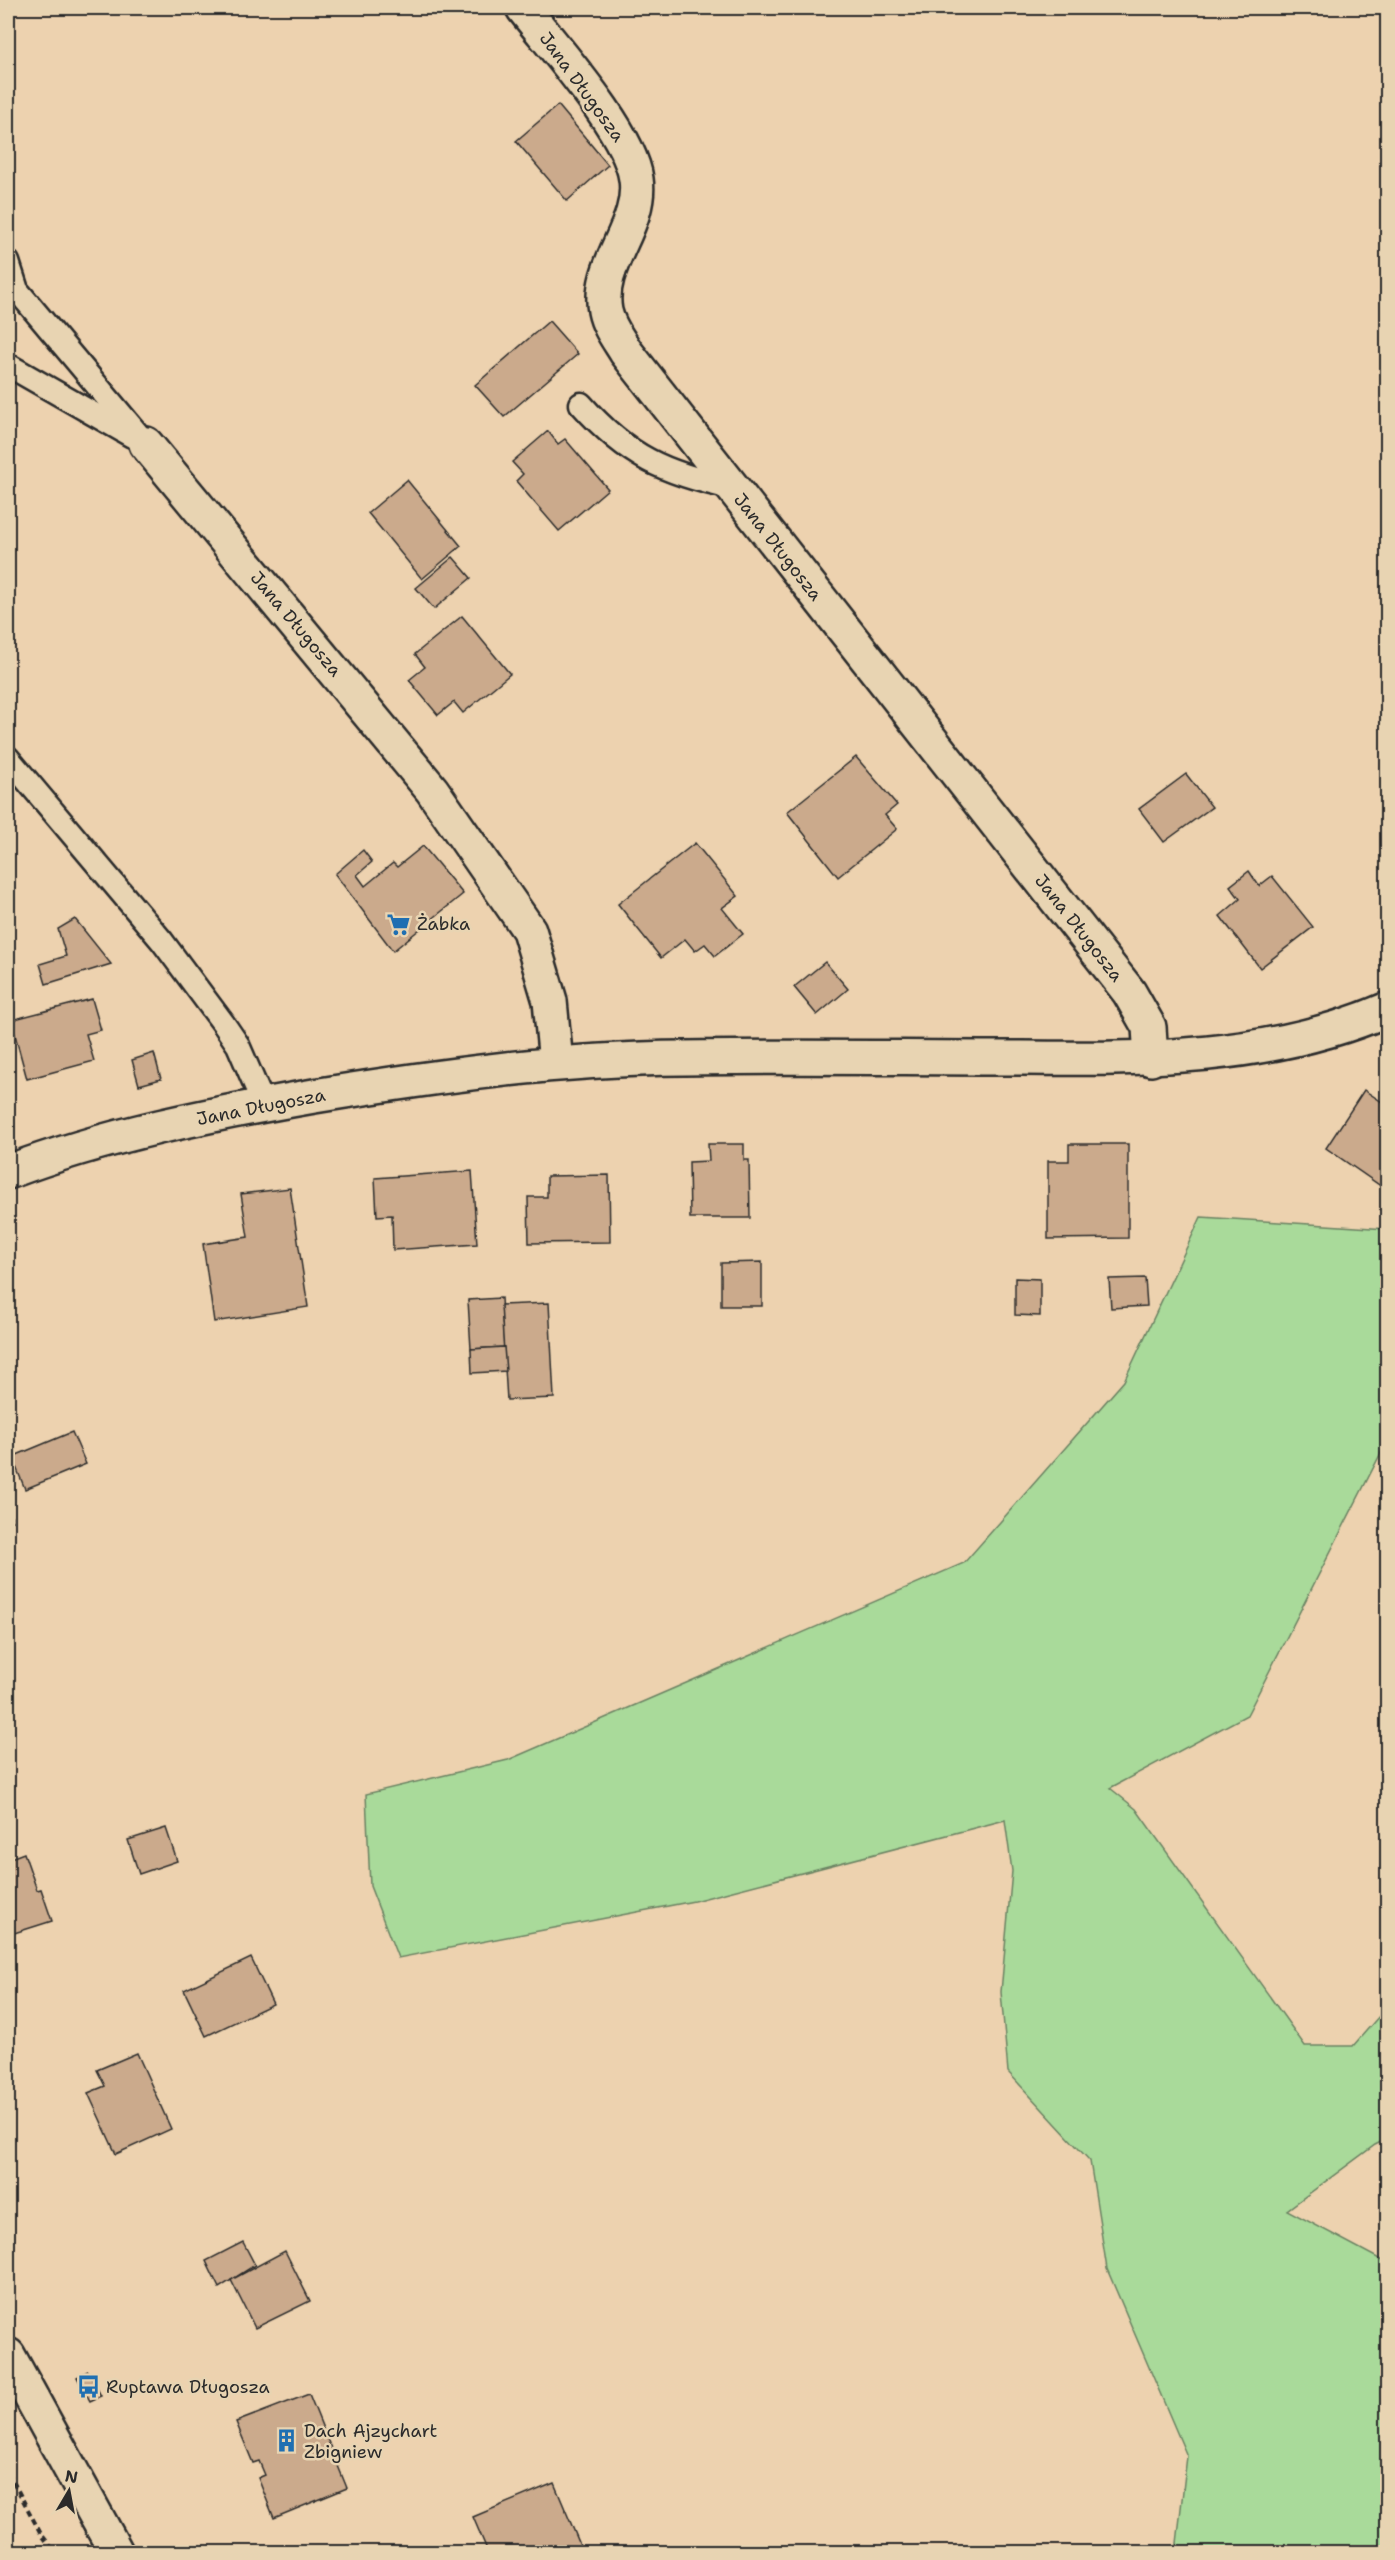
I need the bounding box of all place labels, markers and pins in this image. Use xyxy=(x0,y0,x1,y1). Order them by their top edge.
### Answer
supermarket icon: Żabka xyxy=(386,911,412,937)
place label: Żabka xyxy=(417,912,470,936)
bus stop icon: Ruptawa Długosza xyxy=(75,2374,101,2400)
place label: Ruptawa Długosza xyxy=(106,2375,270,2399)
place label: Dach Ajzychart Zbigniew xyxy=(304,2419,437,2464)
building icon: Dach Ajzychart Zbigniew xyxy=(273,2428,299,2454)

